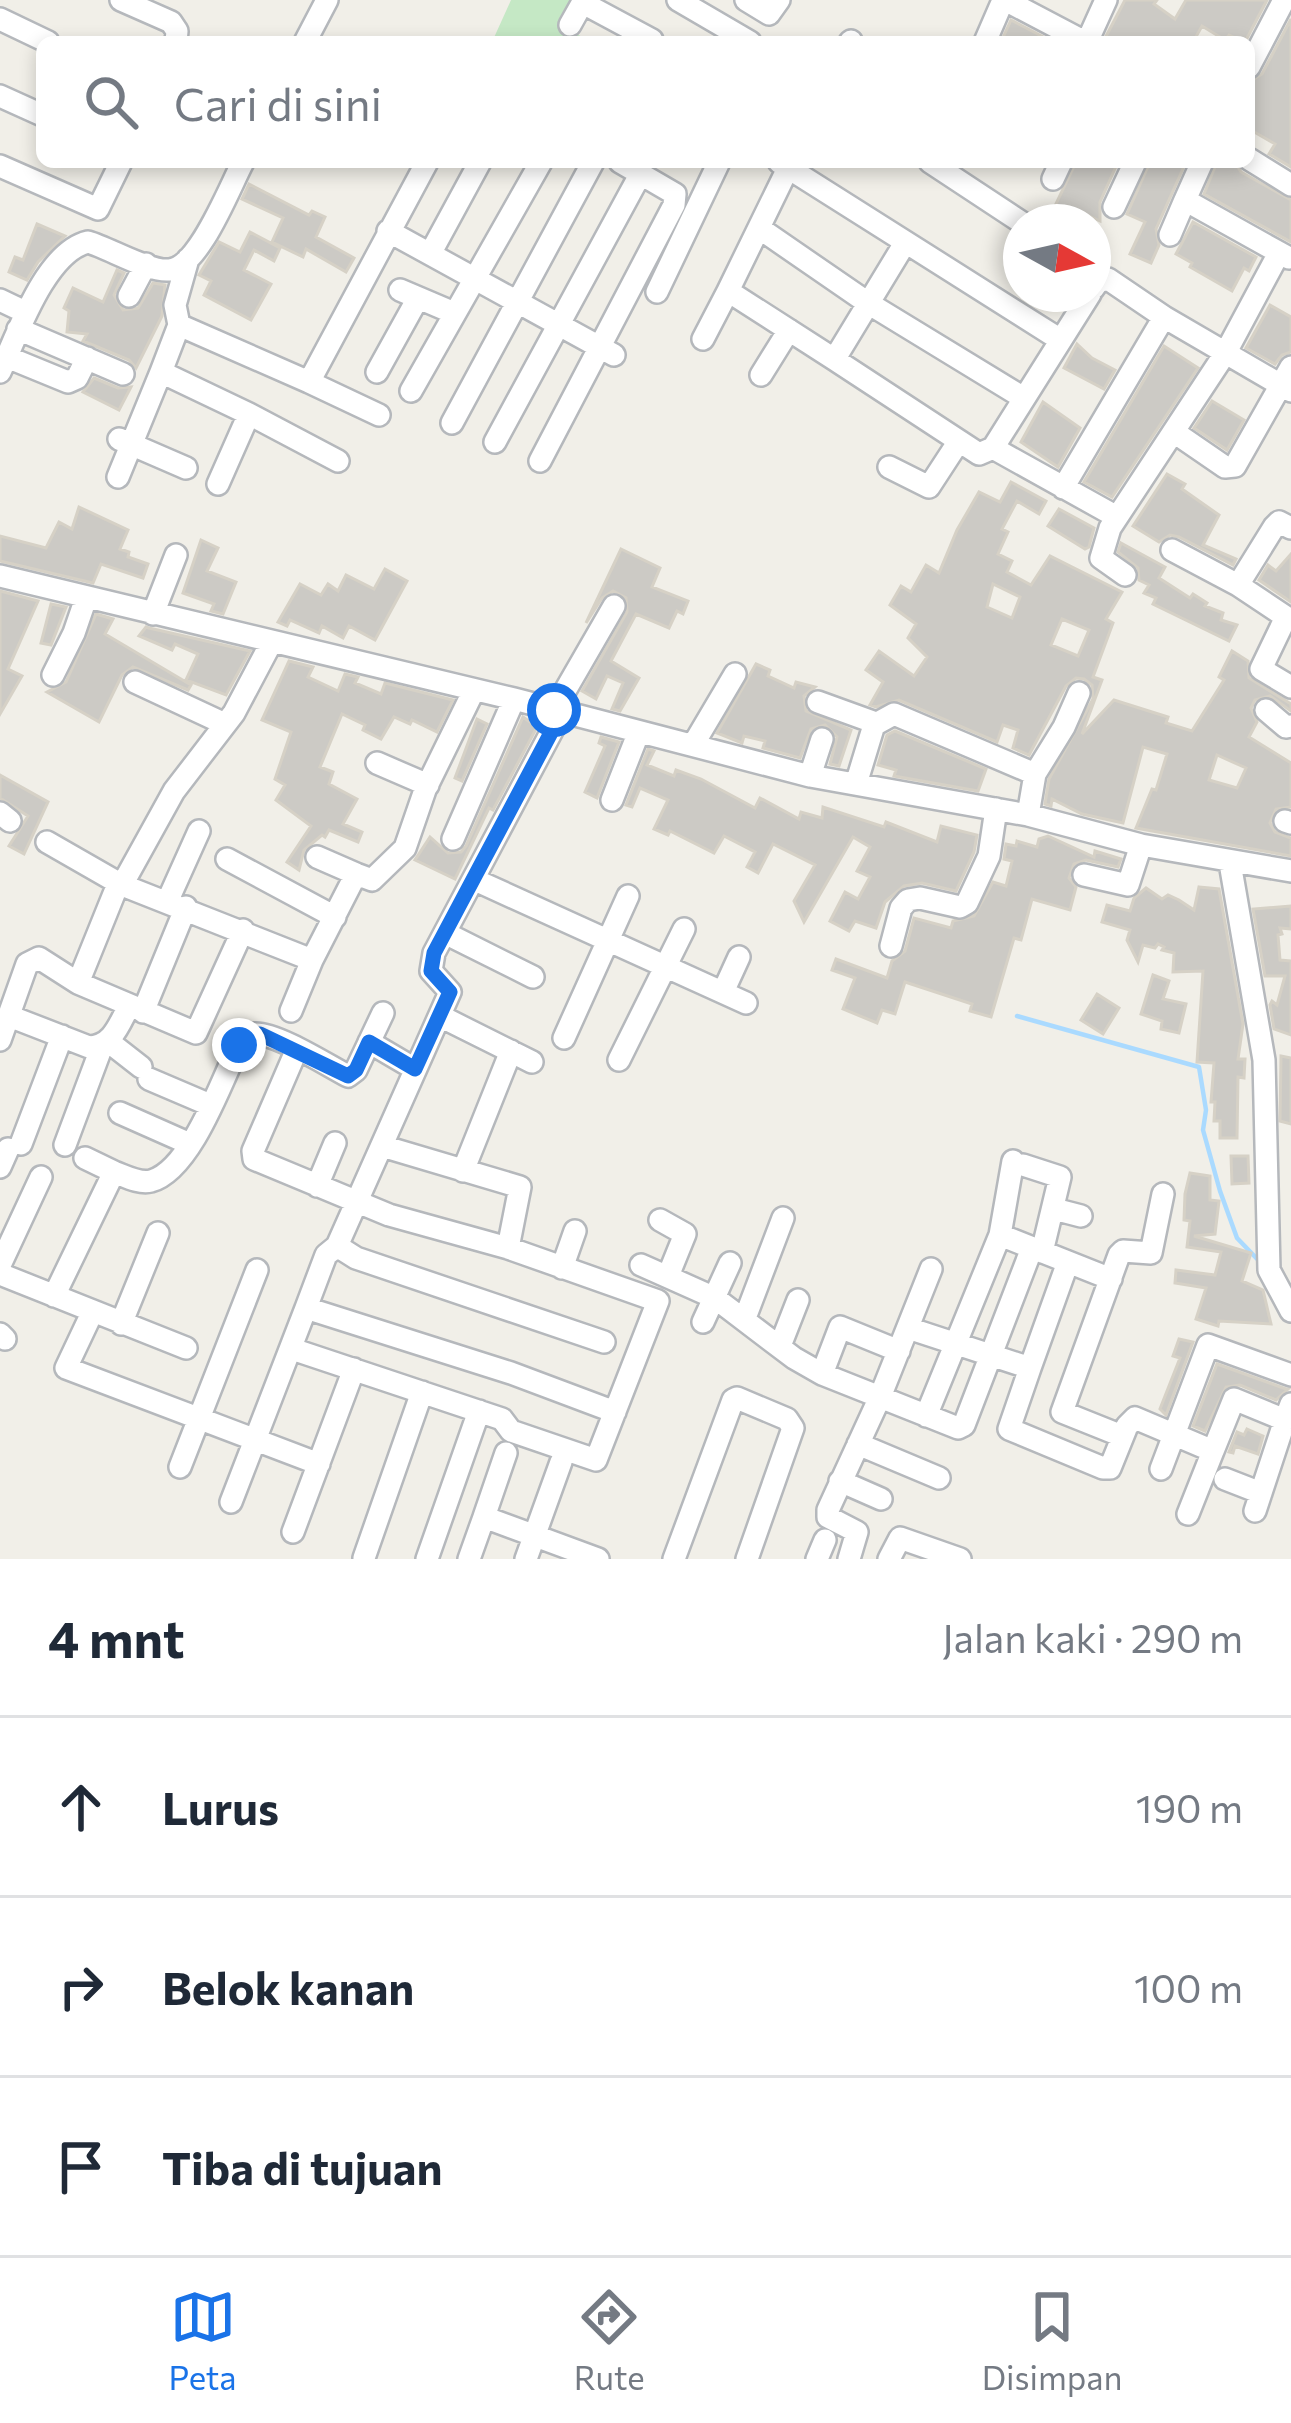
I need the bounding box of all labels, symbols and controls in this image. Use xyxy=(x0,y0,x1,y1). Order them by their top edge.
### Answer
search box xyxy=(36,36,1255,168)
icon: search xyxy=(78,69,144,135)
text: Cari di sini xyxy=(174,75,382,130)
north arrow xyxy=(1003,204,1111,312)
route start xyxy=(527,683,581,737)
route end xyxy=(212,1018,266,1072)
text: 4 mnt xyxy=(48,1606,185,1669)
text: Jalan kaki · 290 m xyxy=(942,1613,1243,1661)
icon: ahead xyxy=(48,1774,114,1840)
text: Lurus xyxy=(162,1779,279,1834)
text: 190 m xyxy=(1136,1783,1243,1831)
icon: right xyxy=(48,1954,114,2020)
text: Belok kanan xyxy=(162,1959,414,2014)
text: 100 m xyxy=(1134,1963,1243,2011)
icon: arrive xyxy=(48,2134,114,2200)
text: Tiba di tujuan xyxy=(162,2139,443,2194)
tab: Peta xyxy=(169,2284,237,2397)
tab: Rute xyxy=(574,2284,645,2397)
tab: Disimpan xyxy=(982,2284,1122,2397)

